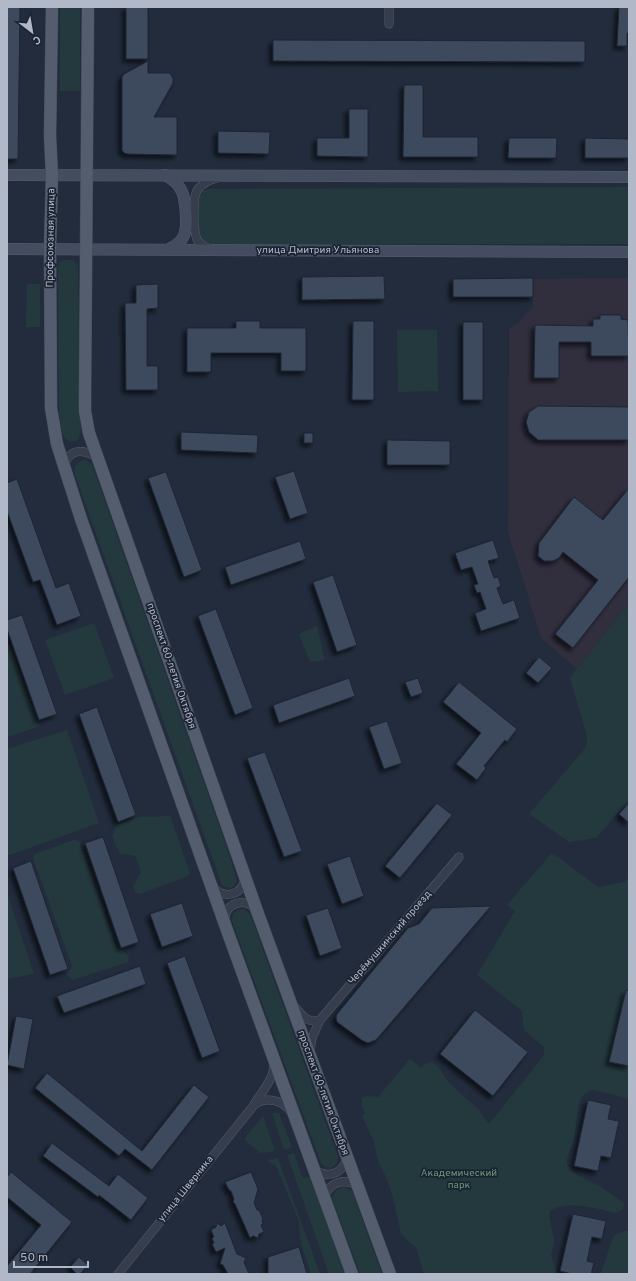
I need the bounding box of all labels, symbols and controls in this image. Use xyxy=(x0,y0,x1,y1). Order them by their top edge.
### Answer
north arrow xyxy=(12,12,52,52)
text: С xyxy=(30,32,43,48)
street label: Профсоюзная улица xyxy=(44,188,58,288)
street label: улица Дмитрия Ульянова xyxy=(257,244,379,257)
street label: проспект 60-летия Октября xyxy=(143,601,199,731)
street label: Черёмушкинский проезд xyxy=(345,888,435,988)
street label: проспект 60-летия Октября xyxy=(294,1029,352,1157)
street label: улица Шверника xyxy=(155,1153,217,1225)
park label: Академический парк xyxy=(421,1167,497,1192)
scale bar xyxy=(14,1243,88,1269)
text: 50 m xyxy=(20,1250,48,1266)

